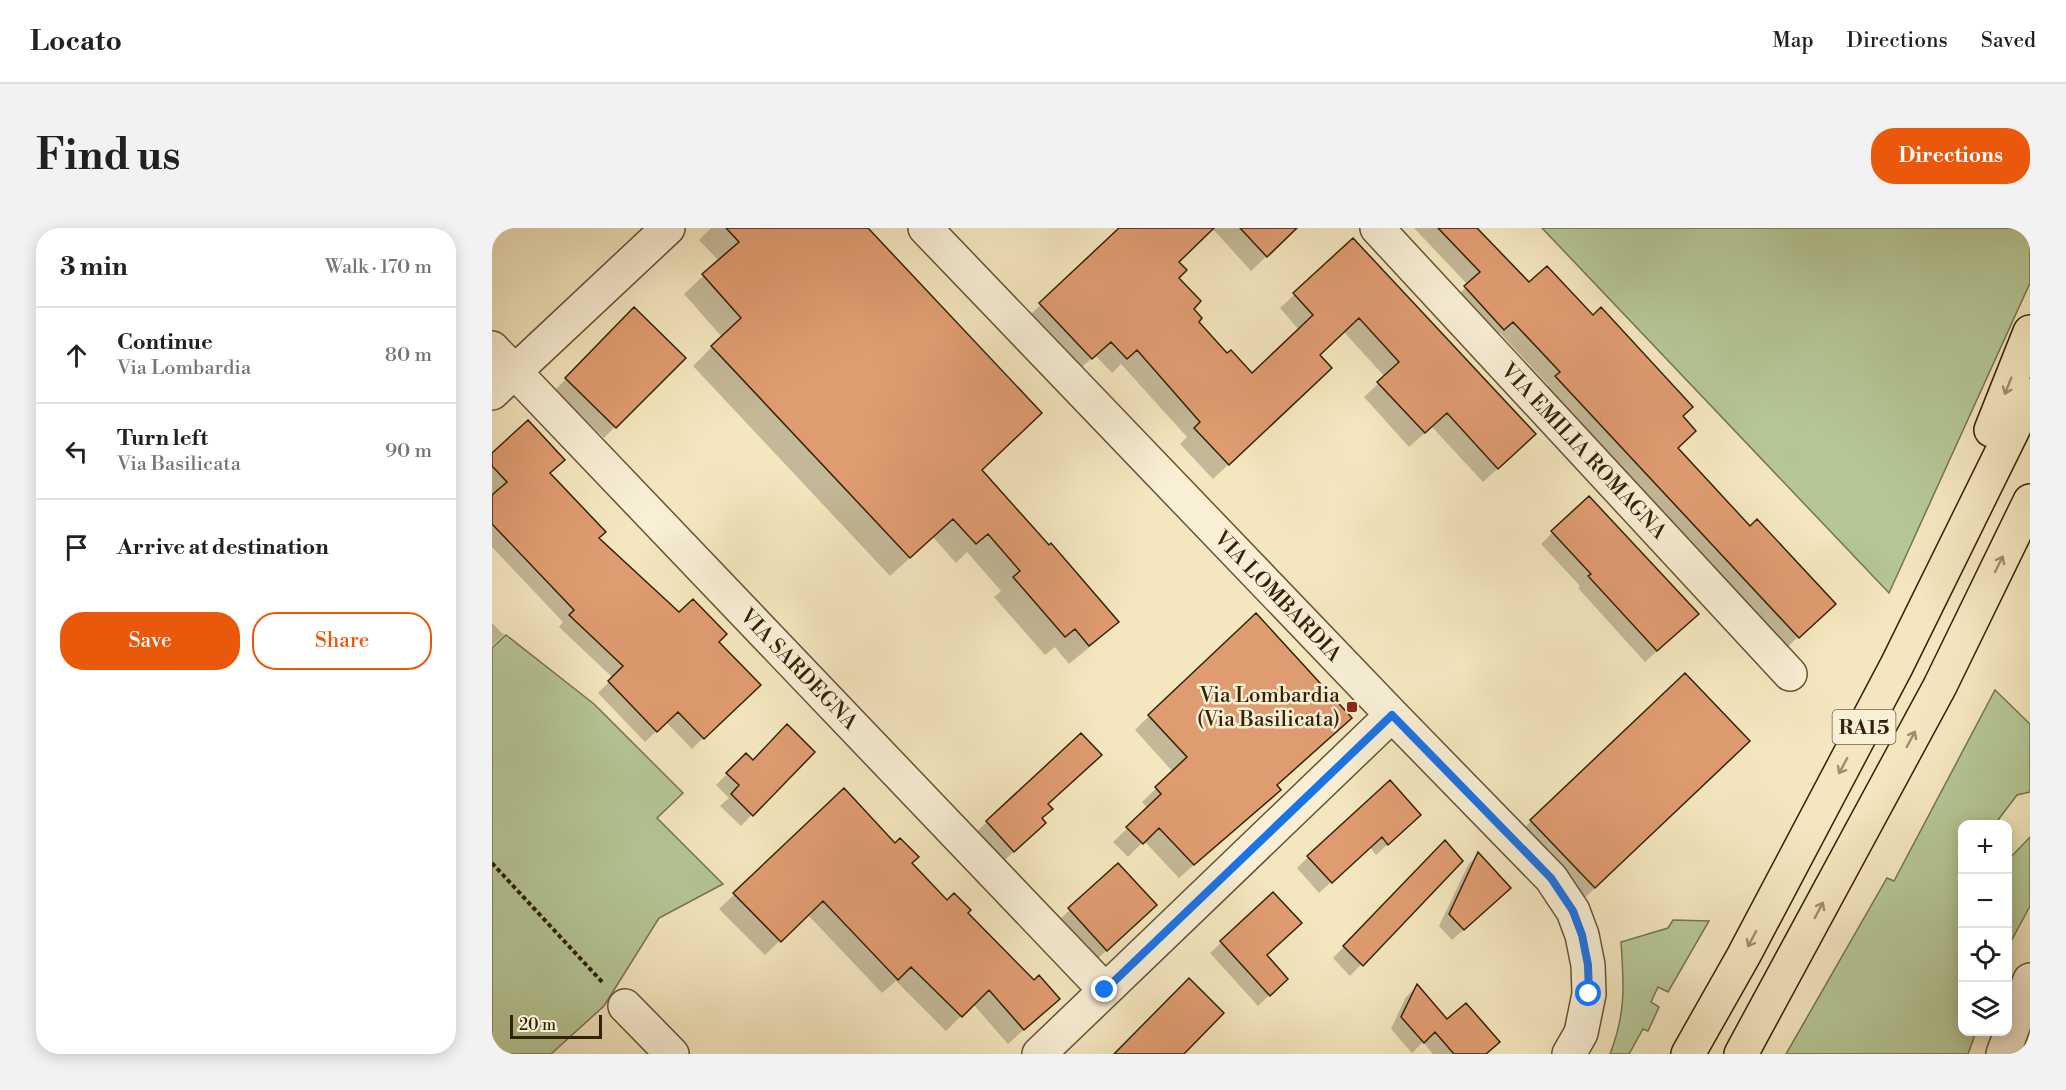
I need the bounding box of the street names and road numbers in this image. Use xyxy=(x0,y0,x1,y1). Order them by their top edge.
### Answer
street label: VIA EMILIA ROMAGNA xyxy=(1494,357,1672,546)
street label: VIA LOMBARDIA xyxy=(1207,525,1347,668)
street label: VIA SARDEGNA xyxy=(733,603,863,736)
road number: RA15 xyxy=(1832,710,1896,744)

